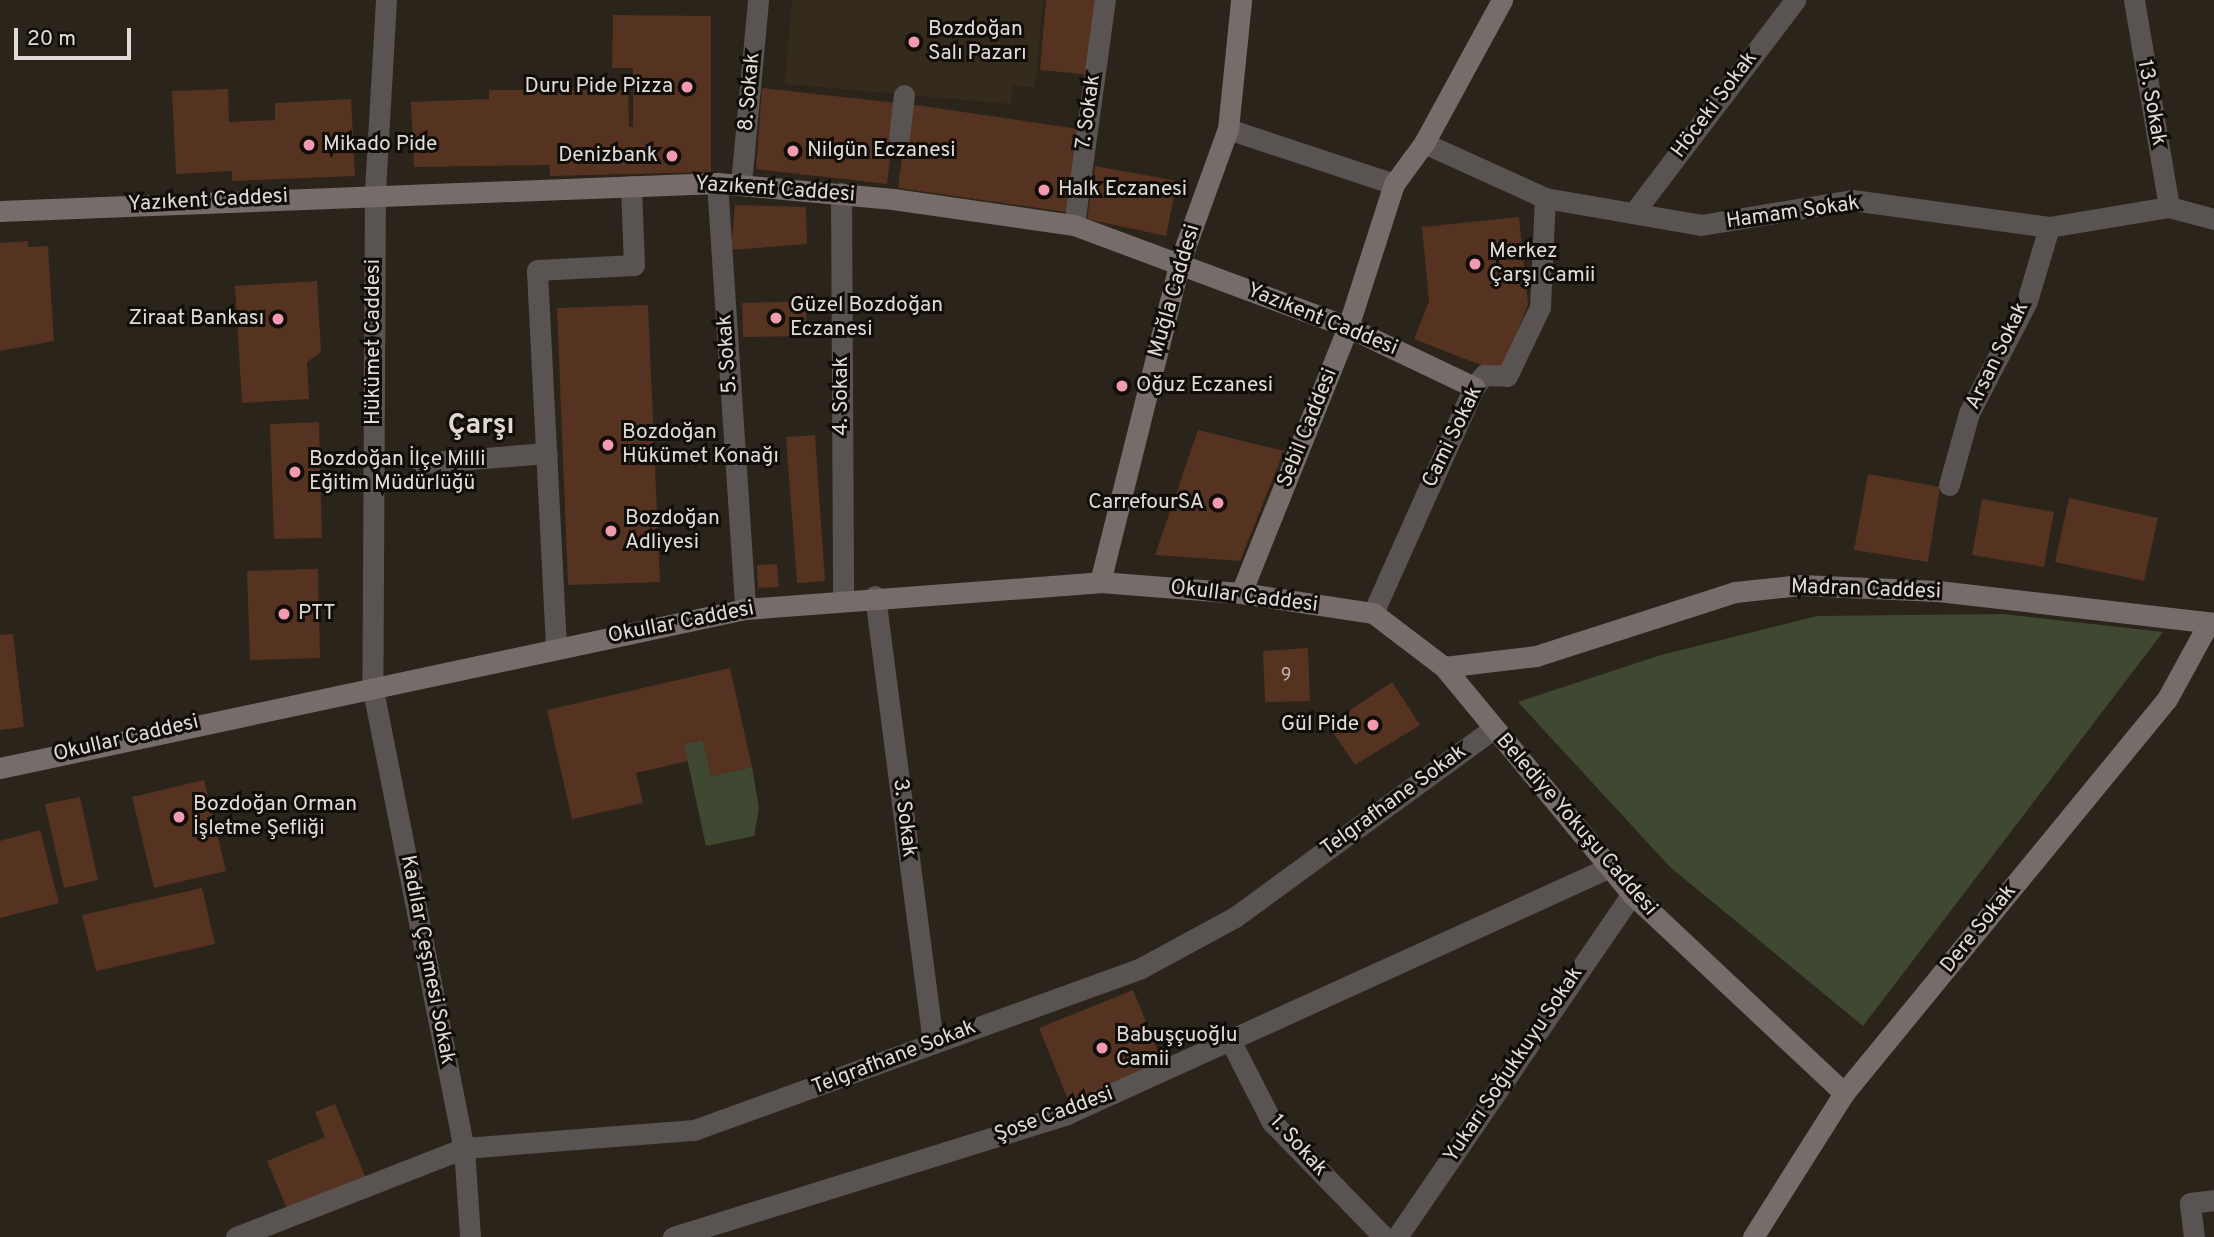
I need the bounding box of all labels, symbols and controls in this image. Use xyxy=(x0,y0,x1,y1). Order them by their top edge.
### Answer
scale bar xyxy=(18,14,135,58)
place label: Bozdoğan Salı Pazarı xyxy=(928,17,1027,67)
text: 20 m xyxy=(27,26,76,53)
marker: Bozdoğan Salı Pazarı xyxy=(906,34,922,50)
street label: Höceki Sokak xyxy=(1667,47,1763,163)
street label: 8. Sokak xyxy=(734,51,766,133)
street label: 13. Sokak xyxy=(2131,58,2171,148)
street label: 7. Sokak xyxy=(1071,73,1107,151)
place label: Duru Pide Pizza xyxy=(525,74,673,100)
marker: Duru Pide Pizza xyxy=(679,79,695,95)
place label: Mikado Pide xyxy=(323,132,437,158)
marker: Mikado Pide xyxy=(301,137,317,153)
place label: Nilgün Eczanesi xyxy=(807,138,956,164)
place label: Denizbank xyxy=(558,143,658,169)
marker: Nilgün Eczanesi xyxy=(785,143,801,159)
marker: Denizbank xyxy=(664,148,680,164)
street label: Yazıkent Caddesi xyxy=(694,172,856,208)
place label: Halk Eczanesi xyxy=(1058,177,1187,203)
marker: Halk Eczanesi xyxy=(1036,182,1052,198)
street label: Yazıkent Caddesi xyxy=(127,184,289,218)
street label: Hamam Sokak xyxy=(1725,191,1861,235)
street label: Muğla Caddesi xyxy=(1144,222,1206,360)
place label: Merkez Çarşı Camii xyxy=(1489,239,1595,289)
marker: Merkez Çarşı Camii xyxy=(1467,256,1483,272)
street label: Hükümet Caddesi xyxy=(361,259,387,425)
street label: Yazıkent Caddesi xyxy=(1243,278,1401,362)
place label: Güzel Bozdoğan Eczanesi xyxy=(790,293,943,343)
street label: Arsan Sokak xyxy=(1961,298,2035,414)
place label: Ziraat Bankası xyxy=(129,306,264,332)
marker: Güzel Bozdoğan Eczanesi xyxy=(768,310,784,326)
marker: Ziraat Bankası xyxy=(270,311,286,327)
street label: 5. Sokak xyxy=(713,313,743,395)
street label: 4. Sokak xyxy=(829,356,855,436)
street label: Sebil Caddesi xyxy=(1273,365,1343,491)
place label: Oğuz Eczanesi xyxy=(1136,373,1273,399)
marker: Oğuz Eczanesi xyxy=(1114,378,1130,394)
street label: Cami Sokak xyxy=(1418,382,1488,492)
district label: Çarşı xyxy=(448,409,514,443)
place label: Bozdoğan Hükümet Konağı xyxy=(622,420,779,470)
marker: Bozdoğan Hükümet Konağı xyxy=(600,437,616,453)
place label: Bozdoğan İlçe Milli Eğitim Müdürlüğü xyxy=(309,447,486,497)
marker: Bozdoğan İlçe Milli Eğitim Müdürlüğü xyxy=(287,464,303,480)
place label: CarrefourSA xyxy=(1088,490,1204,516)
marker: CarrefourSA xyxy=(1210,495,1226,511)
place label: Bozdoğan Adliyesi xyxy=(625,506,720,556)
marker: Bozdoğan Adliyesi xyxy=(603,523,619,539)
street label: Okullar Caddesi xyxy=(1169,575,1319,619)
street label: Madran Caddesi xyxy=(1791,575,1941,605)
street label: Okullar Caddesi xyxy=(606,596,756,650)
place label: PTT xyxy=(298,601,336,627)
marker: PTT xyxy=(276,606,292,622)
house number: 9 xyxy=(1281,665,1291,687)
street label: Okullar Caddesi xyxy=(51,710,201,768)
place label: Gül Pide xyxy=(1281,712,1359,738)
marker: Gül Pide xyxy=(1365,717,1381,733)
street label: Belediye Yokuşu Caddesi xyxy=(1490,728,1662,922)
street label: Telgrafhane Sokak xyxy=(1317,740,1471,862)
street label: 3. Sokak xyxy=(887,777,921,859)
place label: Bozdoğan Orman İşletme Şefliği xyxy=(193,792,357,842)
marker: Bozdoğan Orman İşletme Şefliği xyxy=(171,809,187,825)
street label: Kadılar Çeşmesi Sokak xyxy=(394,853,460,1067)
street label: Dere Sokak xyxy=(1936,880,2022,978)
street label: Yukarı Soğukkuyu Sokak xyxy=(1439,962,1589,1168)
street label: Telgrafhane Sokak xyxy=(809,1015,979,1101)
place label: Babuşçuoğlu Camii xyxy=(1116,1023,1238,1073)
marker: Babuşçuoğlu Camii xyxy=(1094,1040,1110,1056)
street label: Şose Caddesi xyxy=(991,1082,1117,1148)
street label: 1. Sokak xyxy=(1264,1110,1332,1182)

